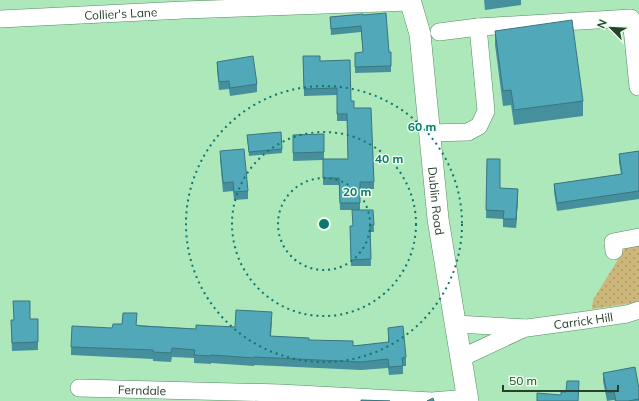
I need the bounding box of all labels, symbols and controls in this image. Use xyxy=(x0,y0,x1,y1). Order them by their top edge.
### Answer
street label: Collier's Lane xyxy=(84,4,158,22)
north arrow xyxy=(591,8,631,48)
text: N xyxy=(594,17,610,31)
text: 60 m xyxy=(408,119,436,134)
text: 40 m xyxy=(375,151,403,166)
street label: Dublin Road xyxy=(425,166,448,236)
text: 20 m xyxy=(343,184,371,199)
centre of rings xyxy=(317,217,331,231)
street label: Carrick Hill xyxy=(553,309,614,332)
scale bar xyxy=(503,367,618,393)
text: 50 m xyxy=(509,373,537,388)
street label: Ferndale xyxy=(118,381,166,398)

